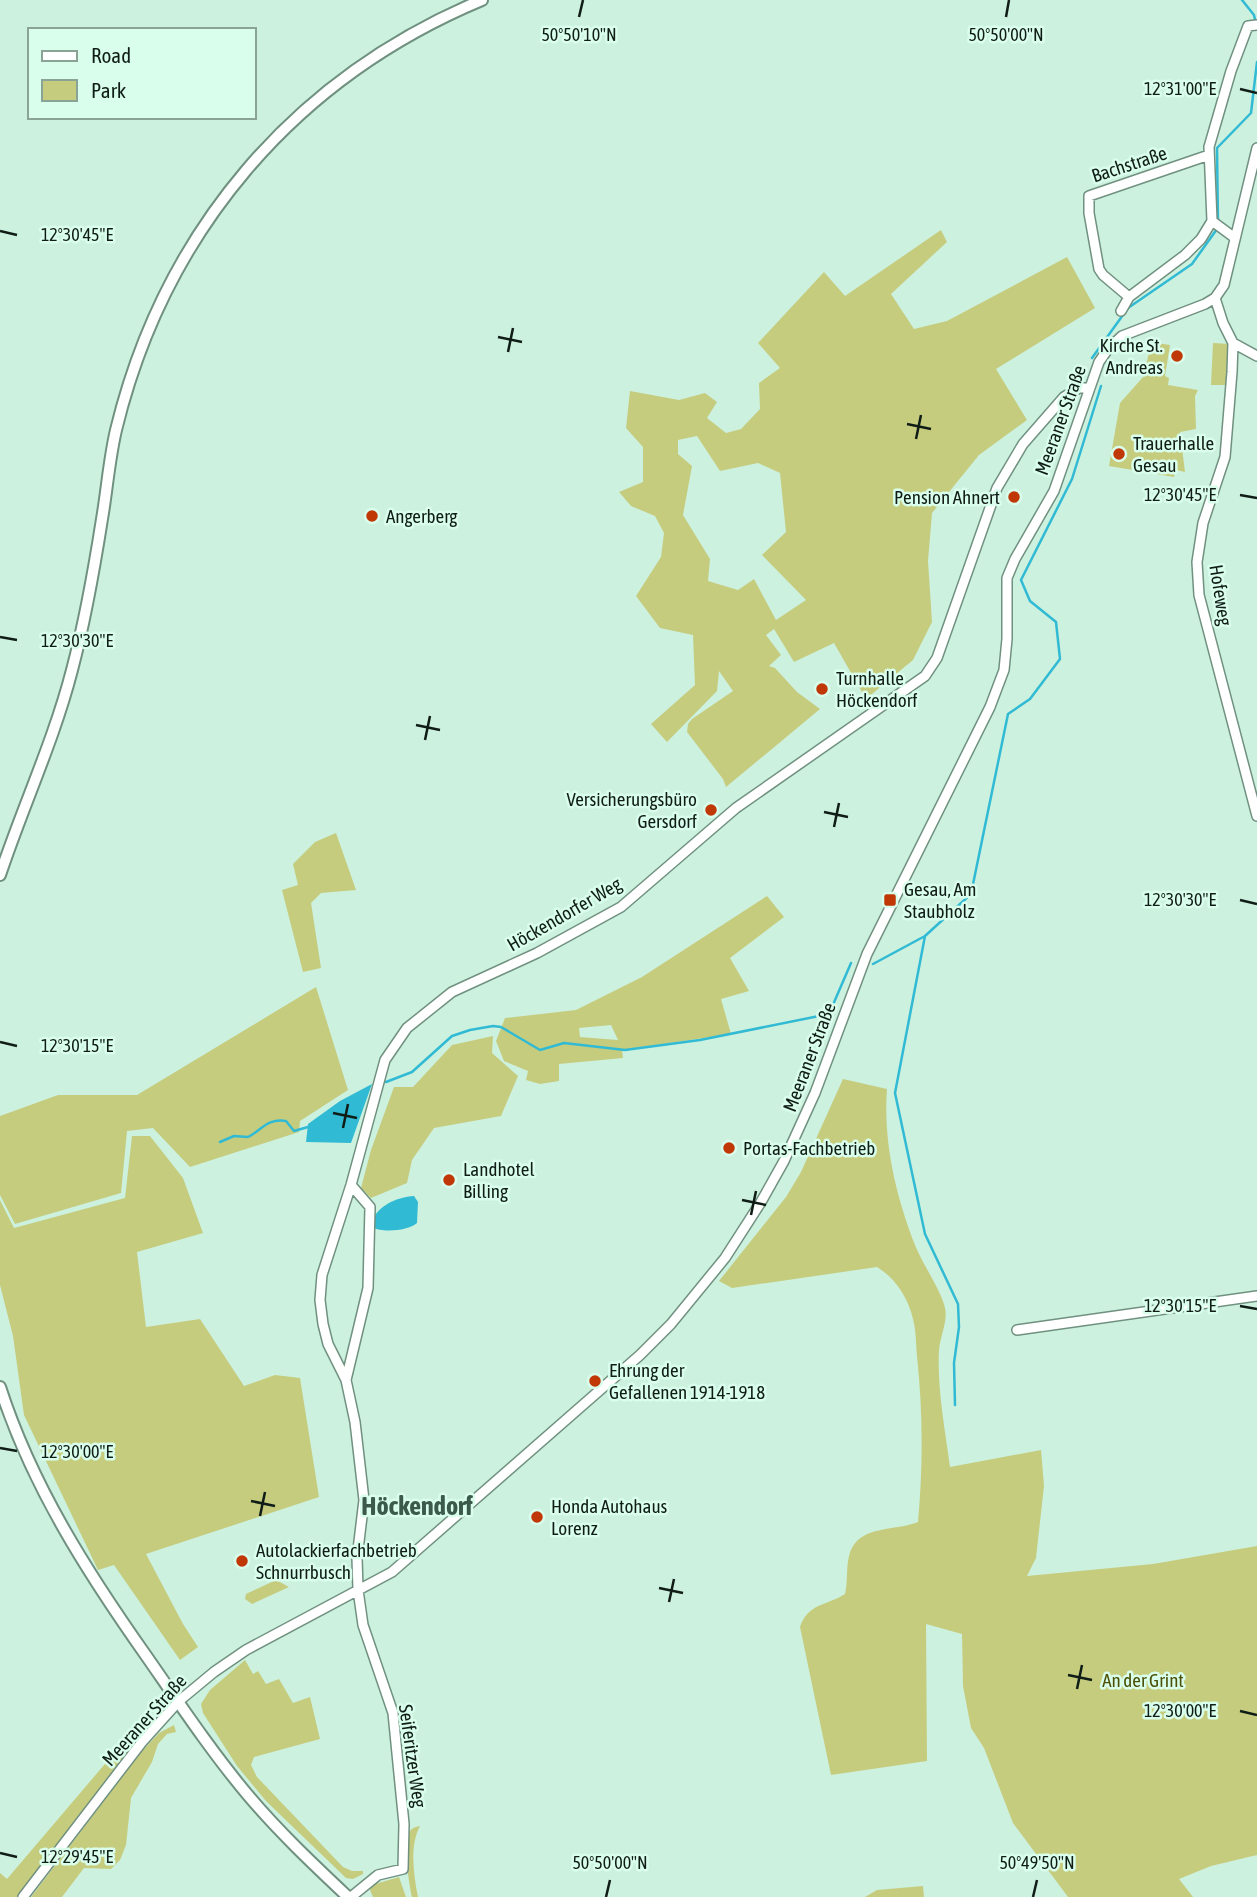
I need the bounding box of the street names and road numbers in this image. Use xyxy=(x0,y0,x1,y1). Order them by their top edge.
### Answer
street label: Bachstraße xyxy=(1089,142,1169,186)
street label: Meeraner Straße xyxy=(1030,362,1090,478)
street label: Hofeweg xyxy=(1205,563,1237,628)
street label: Höckendorfer Weg xyxy=(503,872,626,956)
street label: Meeraner Straße xyxy=(778,999,840,1115)
street label: Meeraner Straße xyxy=(97,1670,191,1770)
street label: Seiferitzer Weg xyxy=(395,1703,431,1810)

